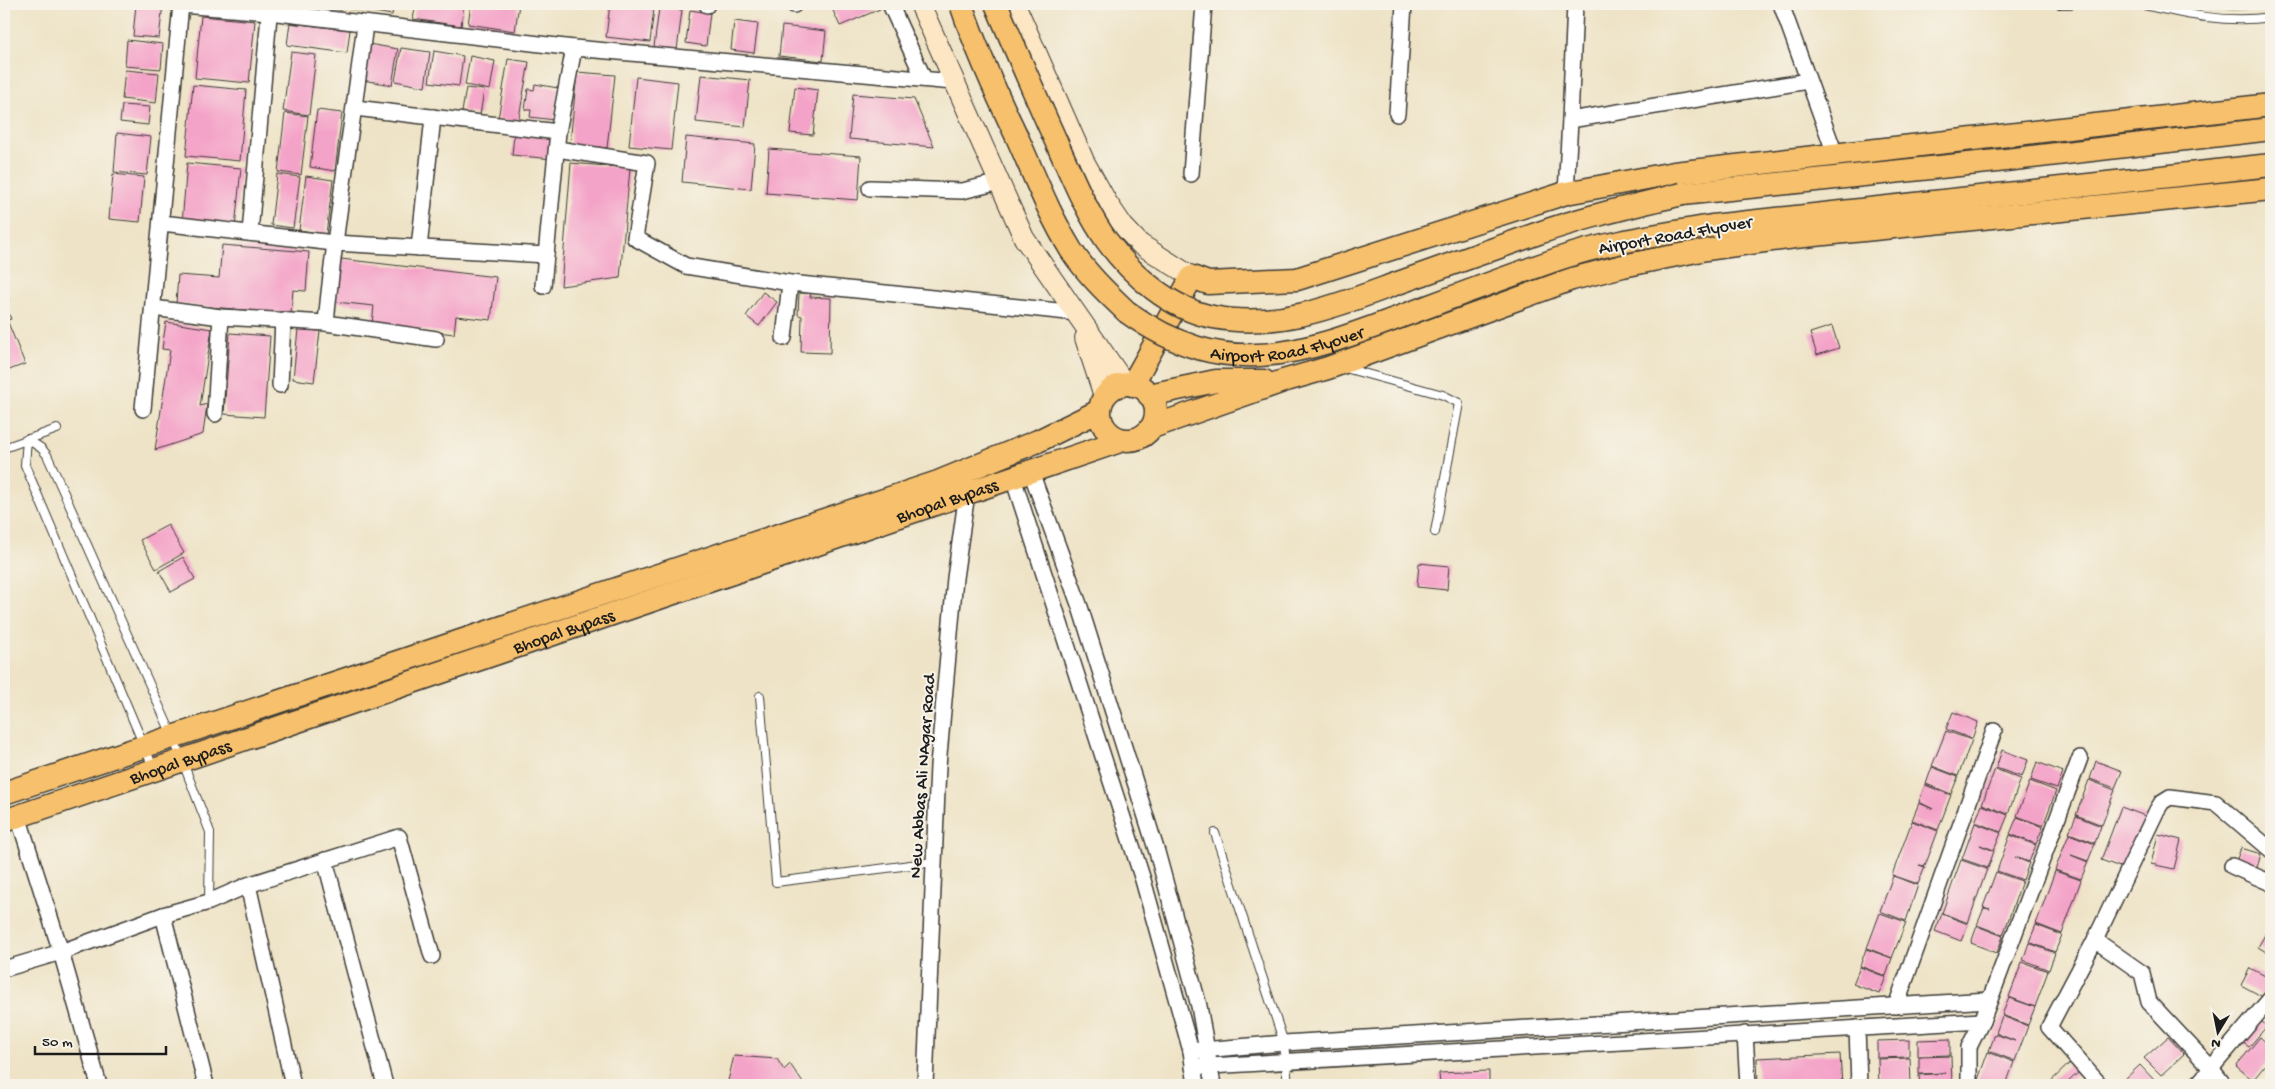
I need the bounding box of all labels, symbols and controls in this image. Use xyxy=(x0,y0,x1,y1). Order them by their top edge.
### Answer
street label: Airport Road Flyover xyxy=(1597,212,1755,260)
street label: Airport Road Flyover xyxy=(1208,322,1369,368)
street label: Bhopal Bypass xyxy=(893,475,1002,530)
street label: Bhopal Bypass xyxy=(510,605,619,660)
street label: New Abbas Ali NAgar Road xyxy=(906,672,941,879)
street label: Bhopal Bypass xyxy=(127,736,235,791)
north arrow xyxy=(2192,1006,2242,1056)
scale bar xyxy=(35,1024,166,1056)
text: N xyxy=(2210,1033,2222,1052)
text: 50 m xyxy=(42,1034,73,1052)

